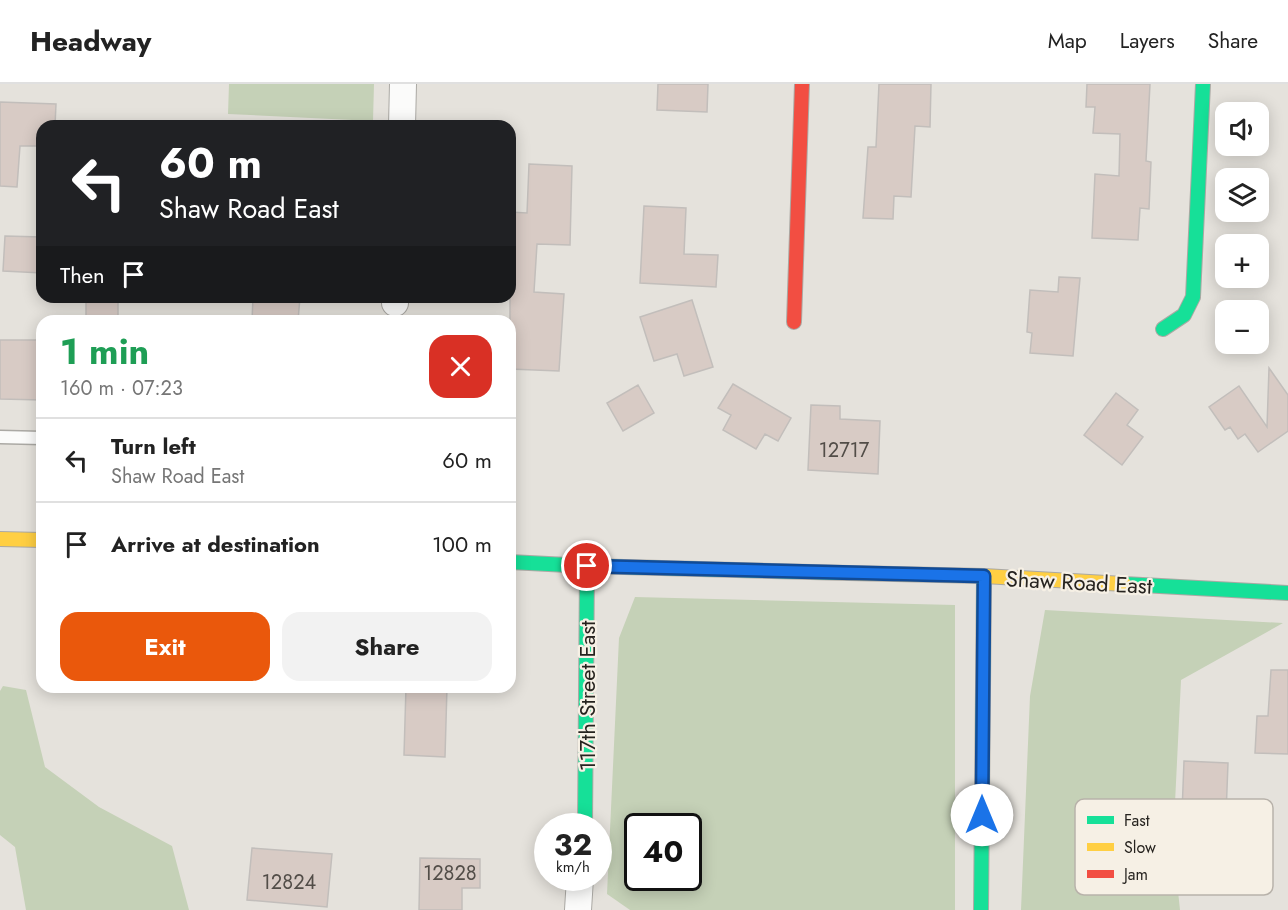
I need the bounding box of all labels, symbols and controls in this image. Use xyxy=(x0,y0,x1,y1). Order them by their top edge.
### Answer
text: Headway xyxy=(30,21,151,62)
text: Map xyxy=(1048,26,1087,56)
text: Layers xyxy=(1120,26,1175,56)
text: Share xyxy=(1208,26,1258,56)
map controls xyxy=(1215,102,1269,354)
button: sound xyxy=(1215,102,1269,156)
text: 60 m xyxy=(159,133,262,194)
icon: left xyxy=(60,144,138,222)
button: layers xyxy=(1215,168,1269,222)
text: Shaw Road East xyxy=(159,189,339,228)
button: + xyxy=(1215,234,1269,288)
icon: arrive xyxy=(117,258,150,291)
text: Then xyxy=(60,259,105,291)
button: − xyxy=(1215,300,1269,354)
text: 1 min xyxy=(60,325,149,377)
button: close xyxy=(429,335,492,398)
text: 160 m · 07:23 xyxy=(60,374,183,403)
text: Turn left xyxy=(111,430,196,462)
house number: 12717 xyxy=(819,436,870,465)
icon: left xyxy=(60,444,93,477)
text: 60 m xyxy=(442,444,492,476)
text: Shaw Road East xyxy=(111,462,244,491)
icon: arrive xyxy=(60,528,93,561)
text: Arrive at destination xyxy=(111,528,320,560)
text: 100 m xyxy=(432,528,492,560)
pin xyxy=(561,540,612,591)
icon: arrive xyxy=(570,549,603,582)
street label: Shaw Road East xyxy=(1005,562,1154,602)
button: Exit xyxy=(60,612,270,681)
button: Share xyxy=(282,612,492,681)
street label: 117th Street East xyxy=(571,620,603,771)
position arrow xyxy=(950,783,1014,847)
legend xyxy=(1075,799,1273,895)
text: Fast xyxy=(1124,809,1150,832)
speed limit sign: 40 xyxy=(624,813,702,891)
text: 32 xyxy=(554,823,592,866)
text: Slow xyxy=(1124,836,1156,859)
text: km/h xyxy=(556,856,590,878)
house number: 12828 xyxy=(423,859,477,888)
text: Jam xyxy=(1122,863,1148,886)
house number: 12824 xyxy=(262,868,317,897)

